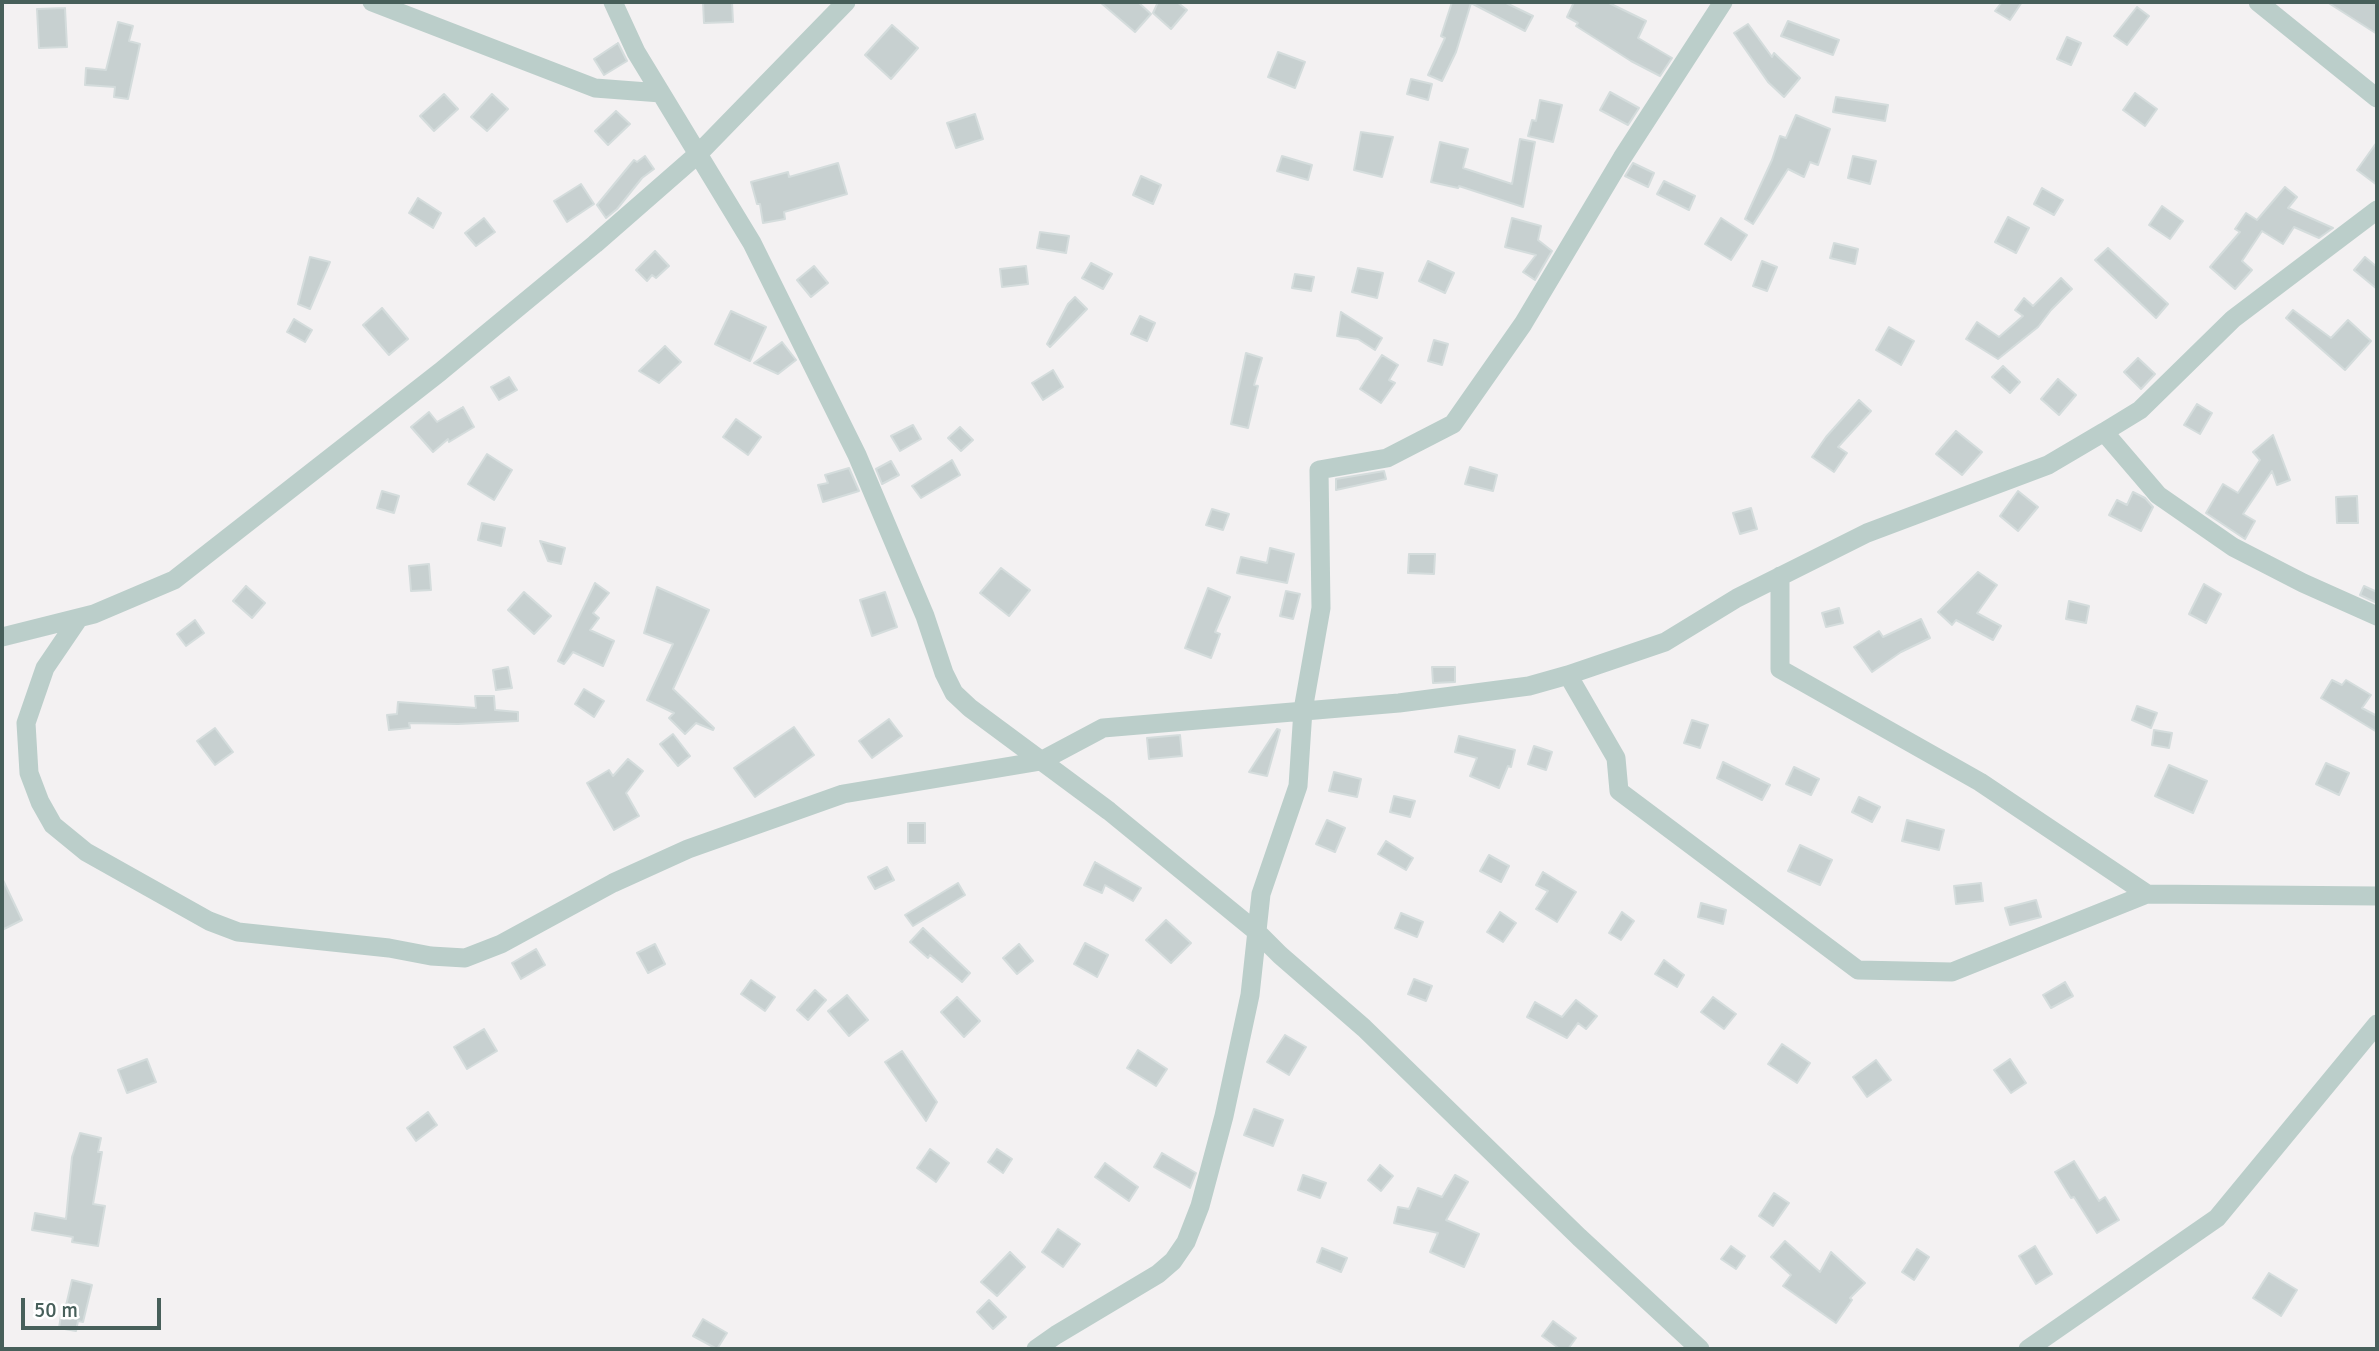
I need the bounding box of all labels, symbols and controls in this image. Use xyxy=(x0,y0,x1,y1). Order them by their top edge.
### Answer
scale bar xyxy=(24,1284,164,1328)
text: 50 m xyxy=(34,1297,78,1323)

